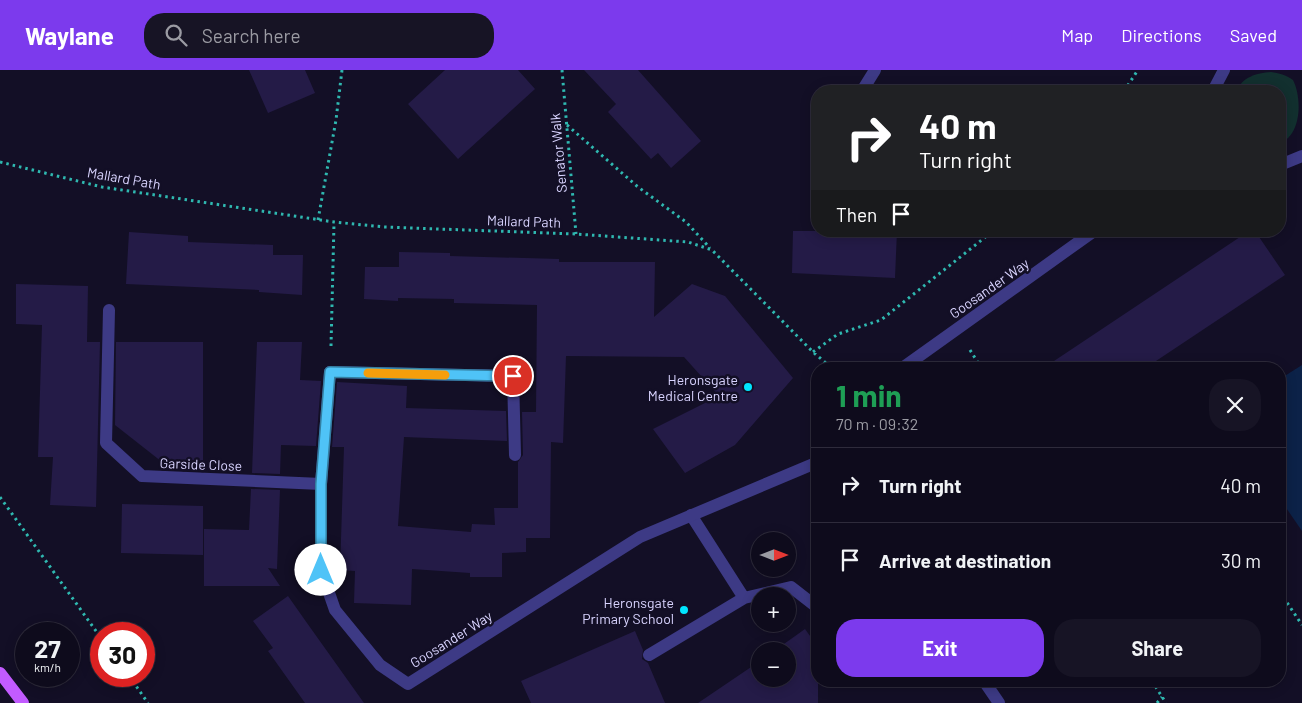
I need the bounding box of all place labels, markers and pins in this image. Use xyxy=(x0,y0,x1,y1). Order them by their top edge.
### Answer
pin xyxy=(492,355,534,397)
place label: Heronsgate Medical Centre xyxy=(648,371,738,404)
marker: Heronsgate Medical Centre xyxy=(742,381,754,393)
place label: Heronsgate Primary School xyxy=(582,594,674,627)
marker: Heronsgate Primary School xyxy=(678,604,690,616)

